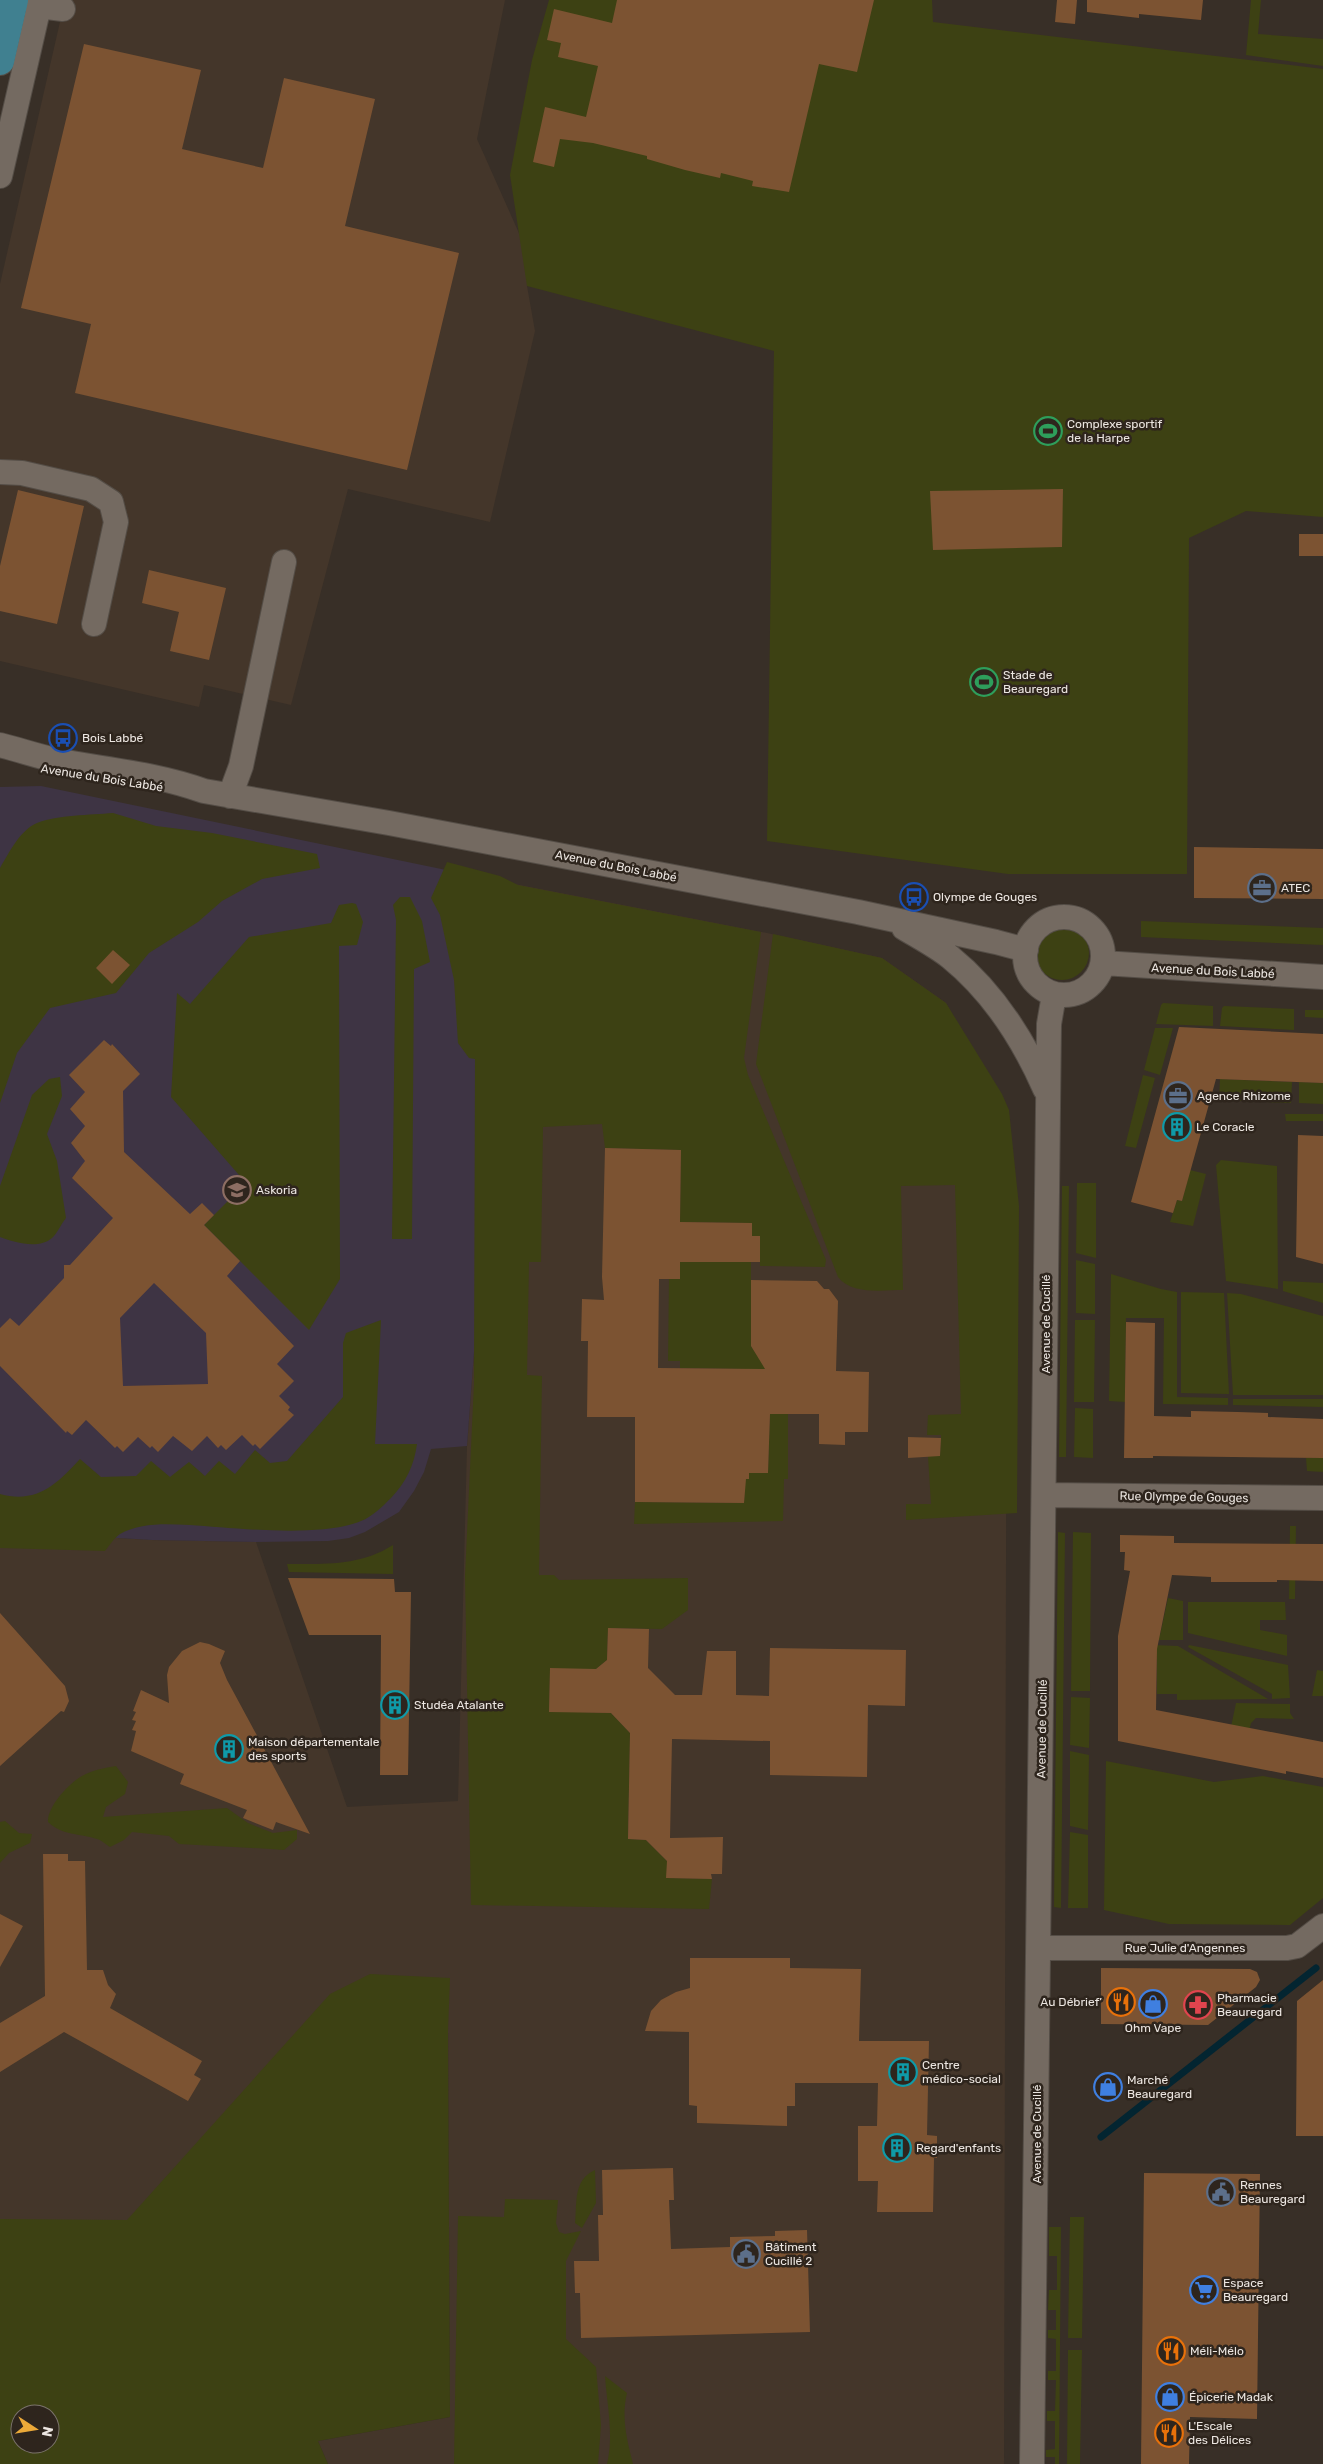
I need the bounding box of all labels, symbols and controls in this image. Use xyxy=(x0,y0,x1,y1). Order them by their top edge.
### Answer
sports icon: Complexe sportif de la Harpe xyxy=(1033,416,1063,446)
place label: Complexe sportif de la Harpe xyxy=(1067,417,1162,445)
sports icon: Stade de Beauregard xyxy=(969,667,999,697)
place label: Stade de Beauregard xyxy=(1003,668,1068,696)
bus stop icon: Bois Labbé xyxy=(48,723,78,753)
place label: Bois Labbé xyxy=(82,731,144,745)
street label: Avenue du Bois Labbé xyxy=(40,761,164,795)
street label: Avenue du Bois Labbé xyxy=(554,847,678,885)
office icon: ATEC xyxy=(1247,873,1277,903)
place label: ATEC xyxy=(1281,881,1310,895)
bus stop icon: Olympe de Gouges xyxy=(899,882,929,912)
place label: Olympe de Gouges xyxy=(933,890,1037,904)
street label: Avenue du Bois Labbé xyxy=(1151,961,1275,981)
office icon: Agence Rhizome xyxy=(1163,1081,1193,1111)
place label: Agence Rhizome xyxy=(1197,1089,1291,1103)
building icon: Le Coracle xyxy=(1162,1112,1192,1142)
place label: Le Coracle xyxy=(1196,1120,1255,1134)
school or university icon: Askoria xyxy=(222,1175,252,1205)
place label: Askoria xyxy=(256,1183,297,1197)
street label: Avenue de Cucillé xyxy=(1039,1274,1053,1374)
street label: Rue Olympe de Gouges xyxy=(1119,1489,1249,1505)
street label: Avenue de Cucillé xyxy=(1034,1679,1050,1779)
building icon: Studéa Atalante xyxy=(380,1690,410,1720)
place label: Studéa Atalante xyxy=(414,1698,504,1712)
building icon: Maison départementale des sports xyxy=(214,1734,244,1764)
place label: Maison départementale des sports xyxy=(248,1735,380,1763)
street label: Rue Julie d'Angennes xyxy=(1125,1941,1245,1955)
restaurant icon: Au Débrief’ xyxy=(1106,1987,1136,2017)
shop icon: Ohm Vape xyxy=(1138,1989,1168,2019)
pharmacy icon: Pharmacie Beauregard xyxy=(1183,1990,1213,2020)
place label: Pharmacie Beauregard xyxy=(1217,1991,1282,2019)
place label: Au Débrief’ xyxy=(1040,1995,1102,2009)
place label: Ohm Vape xyxy=(1125,2021,1181,2035)
building icon: Centre médico-social xyxy=(888,2057,918,2087)
place label: Centre médico-social xyxy=(922,2058,1001,2086)
shop icon: Marché Beauregard xyxy=(1093,2072,1123,2102)
place label: Marché Beauregard xyxy=(1127,2073,1192,2101)
street label: Avenue de Cucillé xyxy=(1030,2084,1044,2184)
building icon: Regard'enfants xyxy=(882,2133,912,2163)
place label: Regard'enfants xyxy=(916,2141,1001,2155)
public building icon: Rennes Beauregard xyxy=(1206,2177,1236,2207)
place label: Rennes Beauregard xyxy=(1240,2178,1305,2206)
public building icon: Bâtiment Cucillé 2 xyxy=(731,2239,761,2269)
place label: Bâtiment Cucillé 2 xyxy=(765,2240,817,2268)
supermarket icon: Espace Beauregard xyxy=(1189,2275,1219,2305)
place label: Espace Beauregard xyxy=(1223,2276,1288,2304)
restaurant icon: Méli-Mélo xyxy=(1156,2336,1186,2366)
place label: Méli-Mélo xyxy=(1190,2344,1244,2358)
shop icon: Épicerie Madak xyxy=(1155,2382,1185,2412)
place label: Épicerie Madak xyxy=(1189,2390,1274,2404)
north arrow xyxy=(10,2404,60,2454)
restaurant icon: L'Escale des Délices xyxy=(1154,2418,1184,2448)
place label: L'Escale des Délices xyxy=(1188,2419,1251,2447)
text: N xyxy=(38,2425,57,2438)

